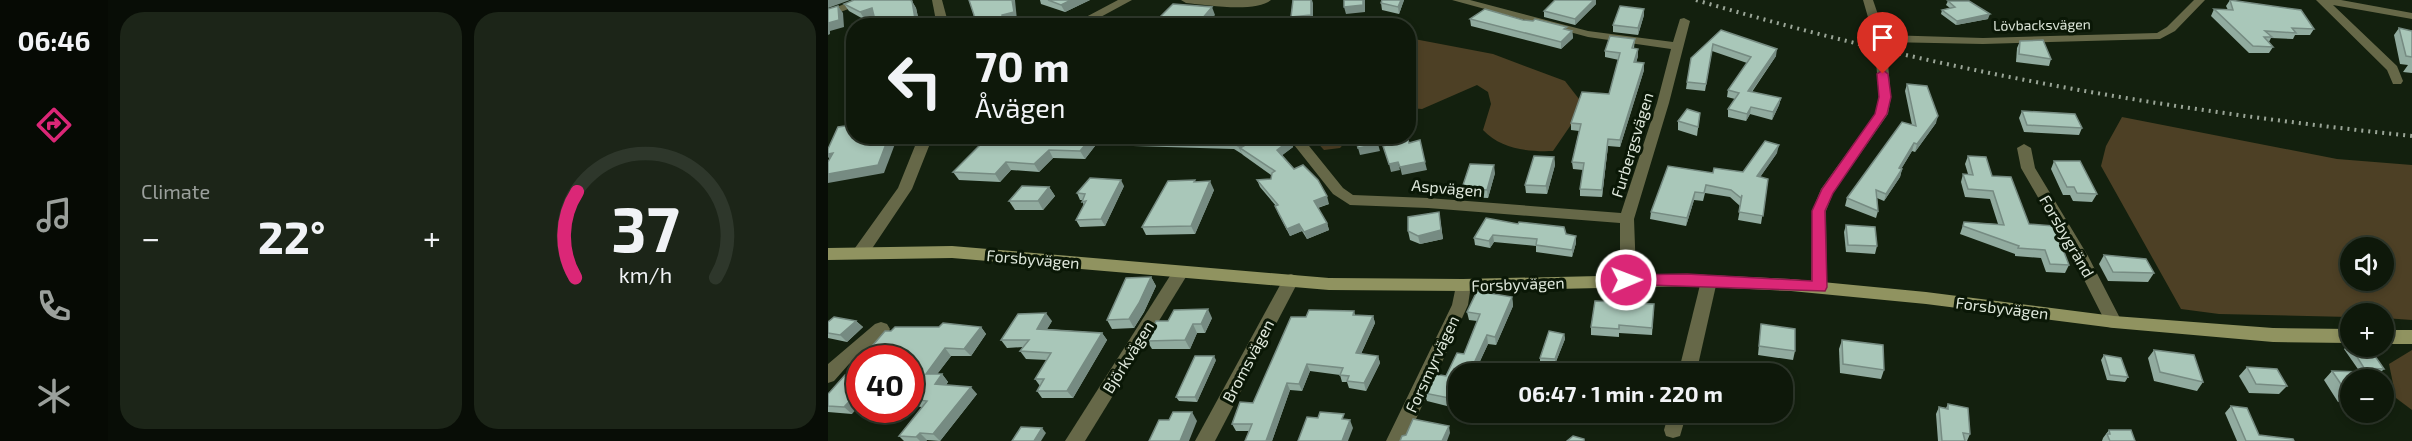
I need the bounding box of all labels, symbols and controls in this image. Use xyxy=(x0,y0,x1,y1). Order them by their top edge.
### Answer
pin xyxy=(1857,12,1908,74)
street label: Lövbacksvägen xyxy=(1993,15,2091,34)
icon: arrive xyxy=(1866,21,1899,54)
text: 06:46 xyxy=(17,24,91,56)
text: 70 m xyxy=(975,40,1070,90)
icon: left xyxy=(876,42,954,120)
street label: Furbergsvägen xyxy=(1607,90,1657,200)
text: Åvägen xyxy=(975,91,1065,123)
icon: directions xyxy=(33,104,75,146)
street label: Aspvägen xyxy=(1411,175,1483,200)
text: Climate xyxy=(141,179,210,203)
text: 37 xyxy=(611,190,679,265)
street label: Forsbygränd xyxy=(2036,191,2099,280)
icon: music xyxy=(33,194,75,236)
text: 22° xyxy=(258,209,325,263)
text: − xyxy=(141,217,160,257)
text: + xyxy=(423,217,441,257)
map controls xyxy=(2340,237,2394,423)
button: sound xyxy=(2340,237,2394,291)
street label: Forsbyvägen xyxy=(986,245,1080,272)
position arrow xyxy=(1594,248,1658,312)
text: km/h xyxy=(618,262,672,287)
street label: Forsbyvägen xyxy=(1471,272,1565,295)
icon: phone xyxy=(33,285,75,327)
street label: Forsbyvägen xyxy=(1955,292,2050,323)
button: + xyxy=(2340,303,2394,357)
street label: Forsmyrvägen xyxy=(1401,312,1462,415)
street label: Bromsvägen xyxy=(1218,316,1277,406)
street label: Björkvägen xyxy=(1098,317,1158,397)
speed limit sign: 40 xyxy=(846,345,924,423)
button: − xyxy=(2340,369,2394,423)
icon: climate xyxy=(33,375,75,417)
text: 06:47 · 1 min · 220 m xyxy=(1518,380,1723,406)

